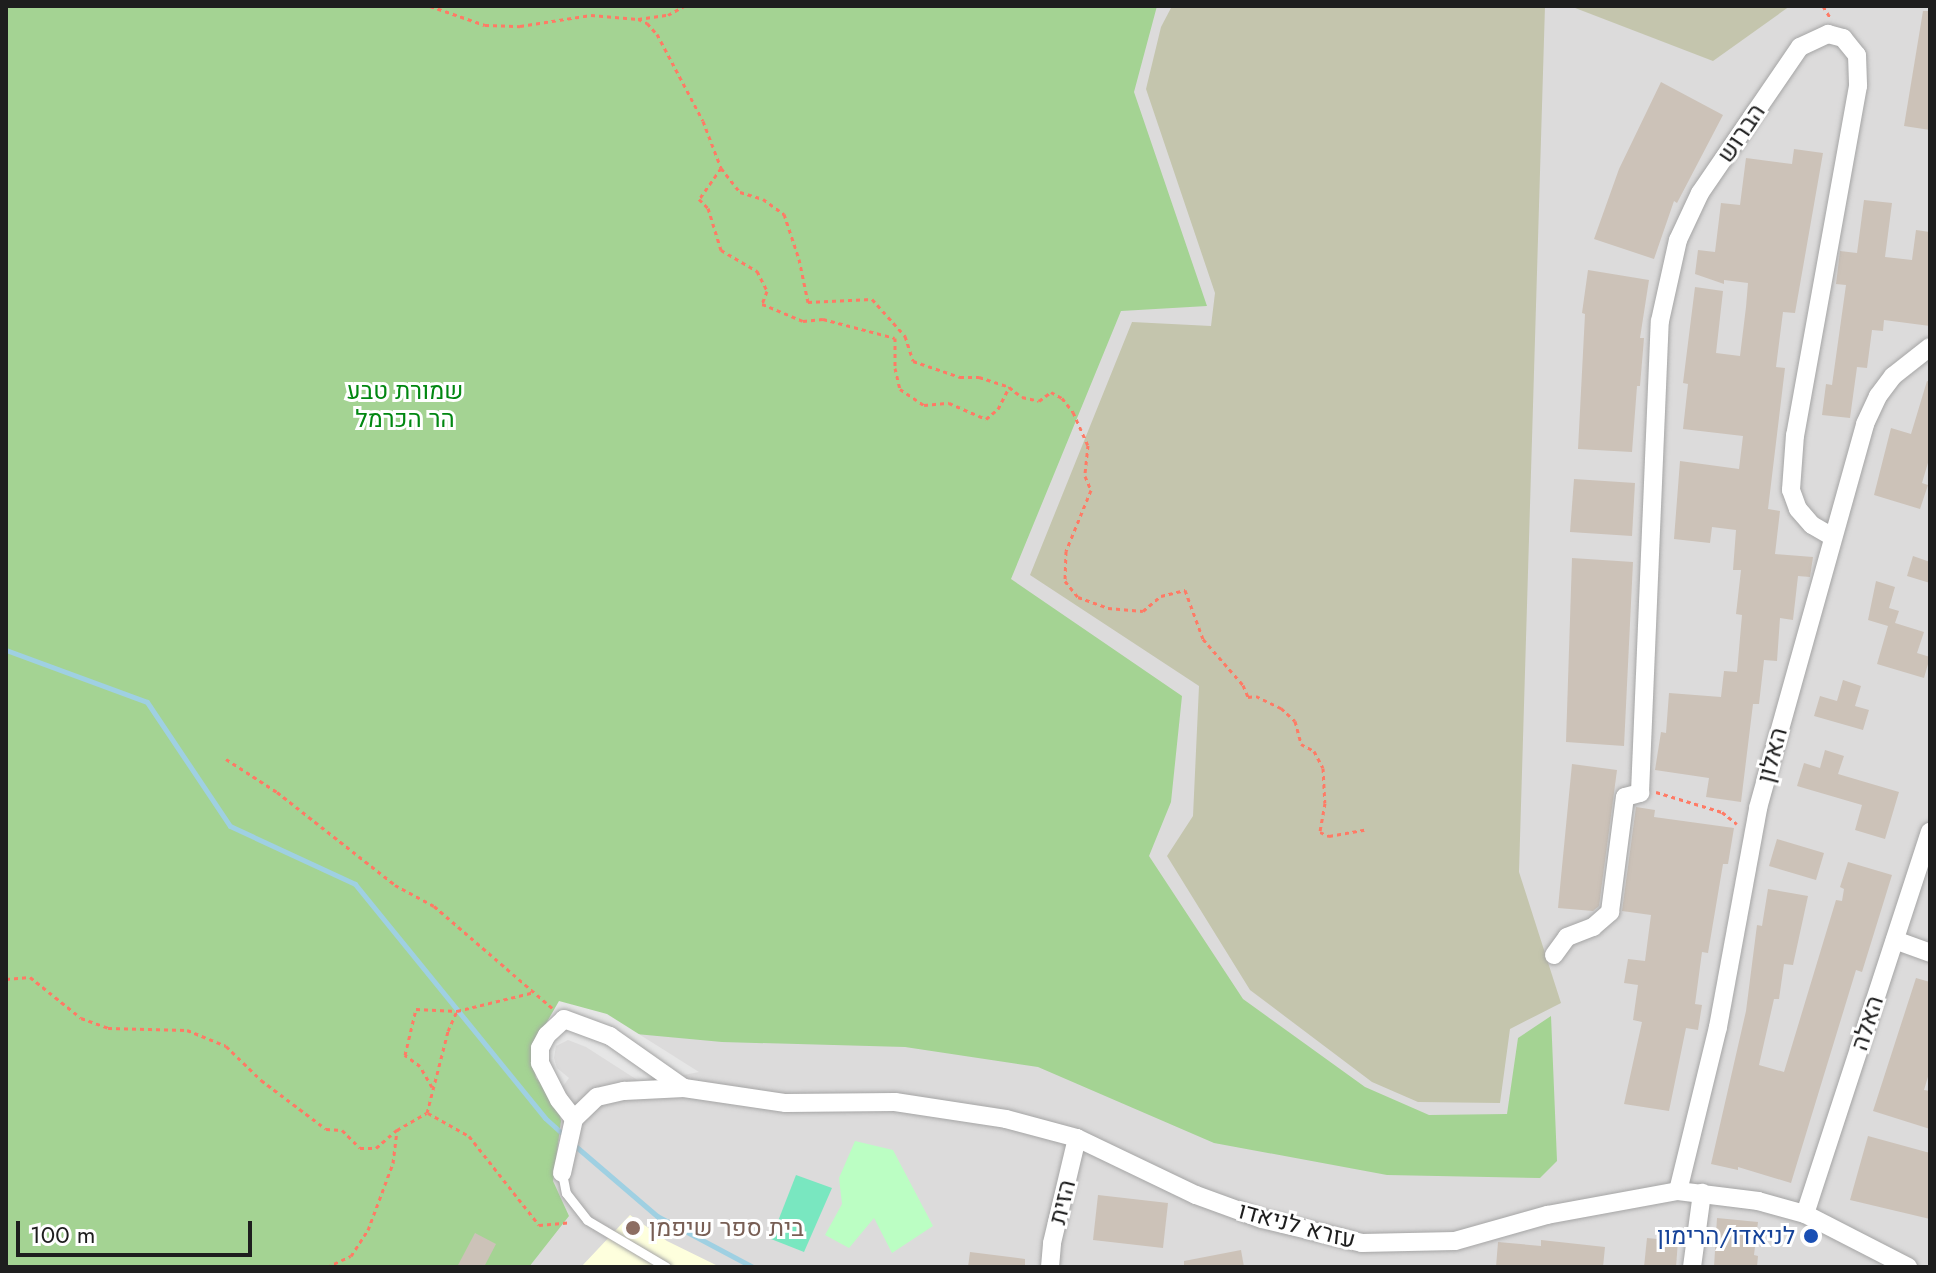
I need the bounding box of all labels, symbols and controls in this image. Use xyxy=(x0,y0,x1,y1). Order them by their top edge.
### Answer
street label: הברוש xyxy=(1711,98,1771,168)
park label: שמורת טבע הר הכרמל xyxy=(347,377,463,433)
street label: האלון xyxy=(1751,724,1793,786)
street label: האלה xyxy=(1845,992,1889,1054)
street label: הזית xyxy=(1043,1177,1081,1227)
street label: עזרא לניאדו xyxy=(1235,1196,1359,1254)
scale bar xyxy=(20,1205,256,1255)
place label: בית ספר שיפמן xyxy=(649,1214,804,1242)
text: 100 m xyxy=(30,1217,96,1252)
marker: בית ספר שיפמן xyxy=(624,1219,642,1237)
place label: לניאדו/הרימון xyxy=(1657,1222,1795,1250)
marker: לניאדו/הרימון xyxy=(1802,1227,1820,1245)

